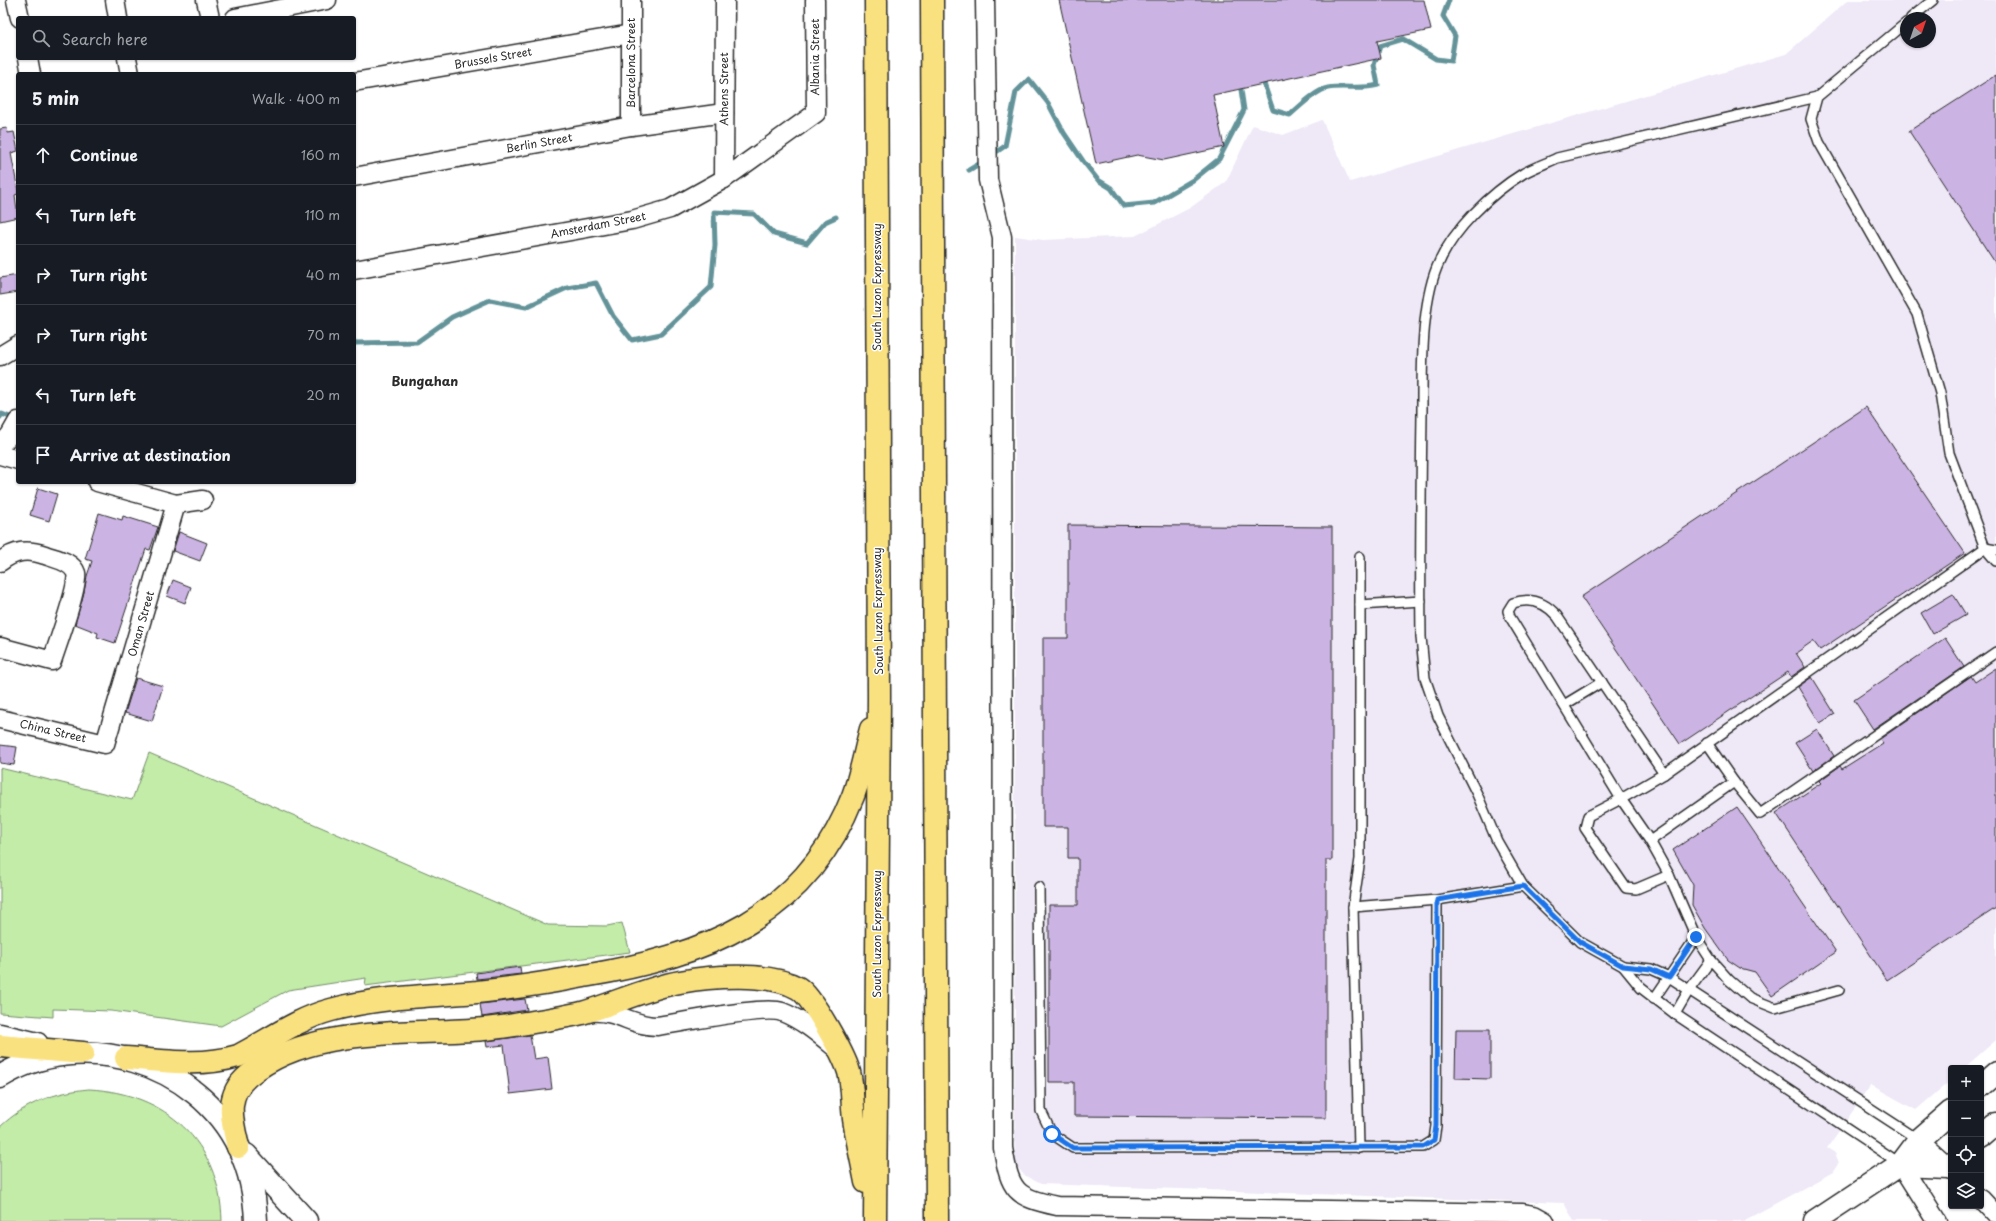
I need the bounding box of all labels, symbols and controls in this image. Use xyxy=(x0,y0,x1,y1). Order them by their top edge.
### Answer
north arrow xyxy=(1900,12,1936,48)
search box xyxy=(16,16,356,60)
street label: Barcelona Street xyxy=(622,17,639,108)
street label: Albania Street xyxy=(806,18,823,96)
icon: search xyxy=(30,27,52,49)
text: Search here xyxy=(62,27,148,50)
street label: Brussels Street xyxy=(453,42,534,73)
street label: Athens Street xyxy=(715,52,732,126)
text: 5 min xyxy=(32,85,79,111)
text: Walk · 400 m xyxy=(252,89,340,108)
street label: Berlin Street xyxy=(504,128,574,157)
text: Continue xyxy=(70,143,138,166)
icon: ahead xyxy=(32,144,54,166)
text: 160 m xyxy=(301,145,340,164)
text: Turn left xyxy=(70,203,136,226)
icon: left xyxy=(32,204,54,226)
text: 110 m xyxy=(305,205,340,224)
street label: Amsterdam Street xyxy=(549,207,648,242)
street label: South Luzon Expressway xyxy=(868,223,885,351)
text: Turn right xyxy=(70,263,147,286)
icon: right xyxy=(32,264,54,286)
text: 40 m xyxy=(306,265,340,284)
text: Turn right xyxy=(70,323,147,346)
icon: right xyxy=(32,324,54,346)
text: 70 m xyxy=(307,325,340,344)
district label: Bungahan xyxy=(392,371,458,390)
text: Turn left xyxy=(70,383,136,406)
icon: left xyxy=(32,384,54,406)
text: 20 m xyxy=(306,385,340,404)
text: Arrive at destination xyxy=(70,443,231,466)
icon: arrive xyxy=(32,444,54,466)
street label: South Luzon Expressway xyxy=(868,547,887,675)
street label: Oman Street xyxy=(123,589,158,659)
street label: China Street xyxy=(18,715,89,747)
street label: South Luzon Expressway xyxy=(868,870,885,998)
route end xyxy=(1687,928,1705,946)
map controls xyxy=(1948,1065,1984,1209)
button: + xyxy=(1948,1065,1984,1101)
button: − xyxy=(1948,1101,1984,1137)
route start xyxy=(1043,1125,1061,1143)
button: locate xyxy=(1948,1137,1984,1173)
button: layers xyxy=(1948,1173,1984,1209)

